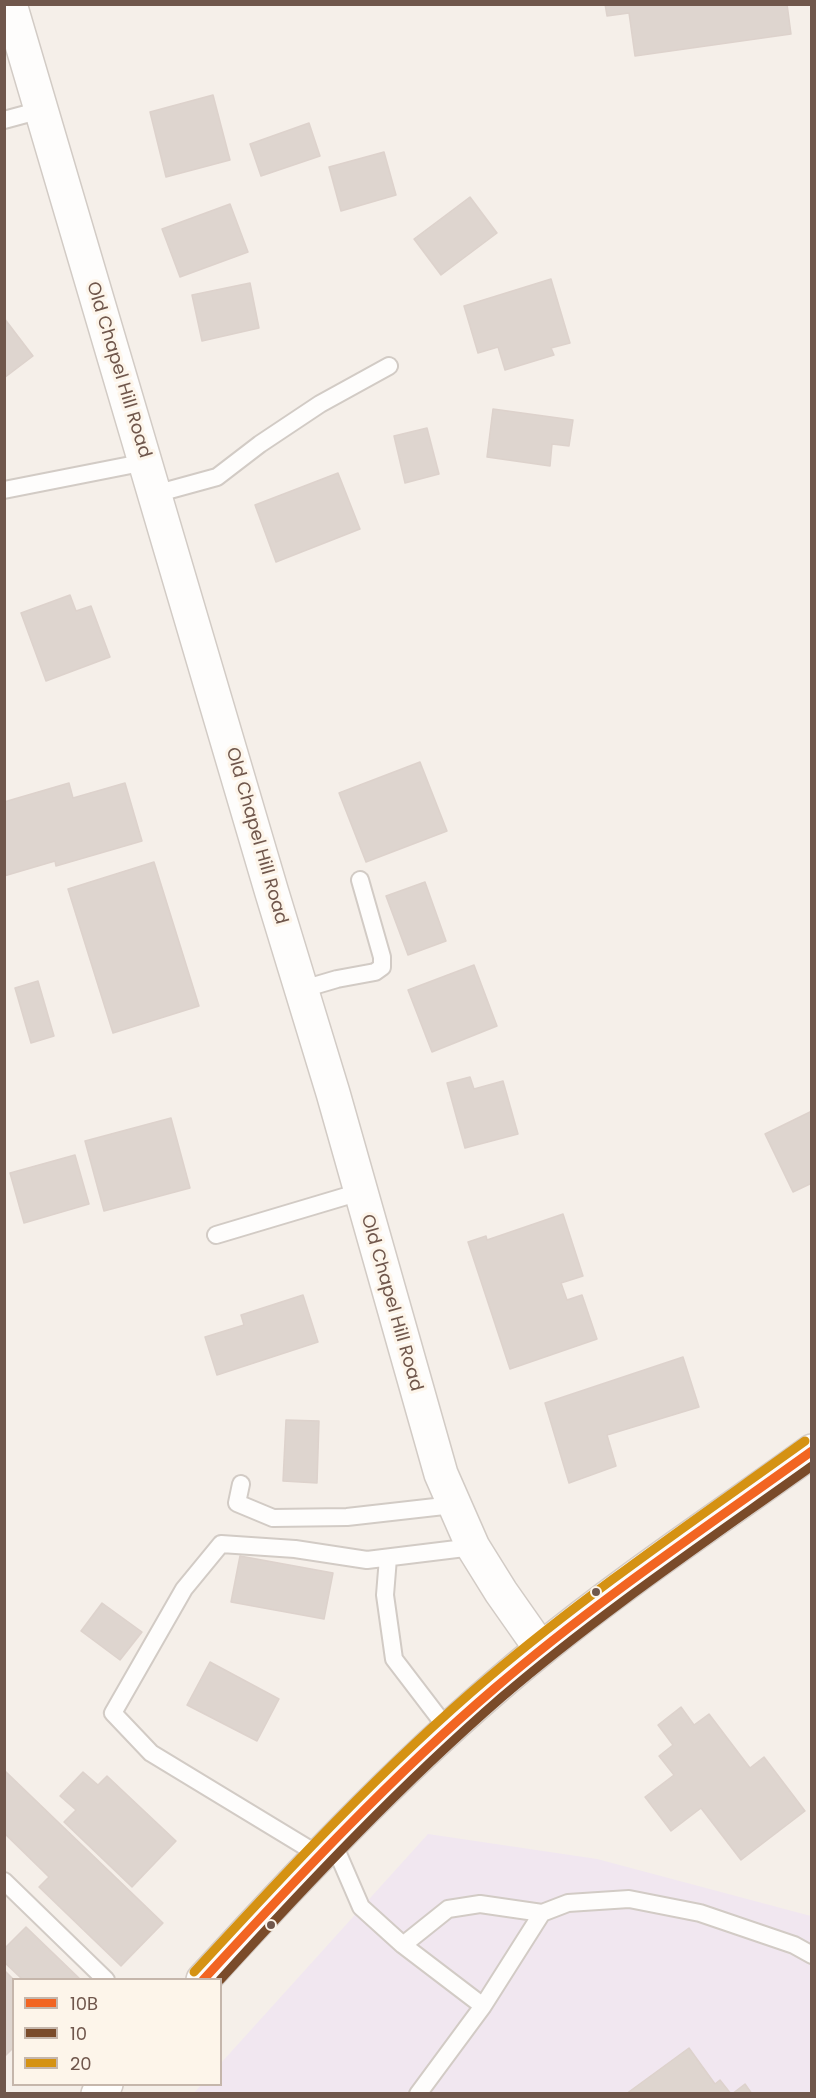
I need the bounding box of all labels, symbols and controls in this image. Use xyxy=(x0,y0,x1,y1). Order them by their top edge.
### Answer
street label: Old Chapel Hill Road xyxy=(81,279,155,461)
street label: Old Chapel Hill Road xyxy=(220,745,292,927)
street label: Old Chapel Hill Road xyxy=(355,1212,427,1394)
unlabelled marker xyxy=(590,1586,602,1598)
unlabelled marker xyxy=(265,1919,277,1931)
legend xyxy=(12,1978,222,2086)
text: 10B xyxy=(70,1991,98,2016)
text: 10 xyxy=(70,2021,87,2046)
text: 20 xyxy=(70,2051,92,2076)

